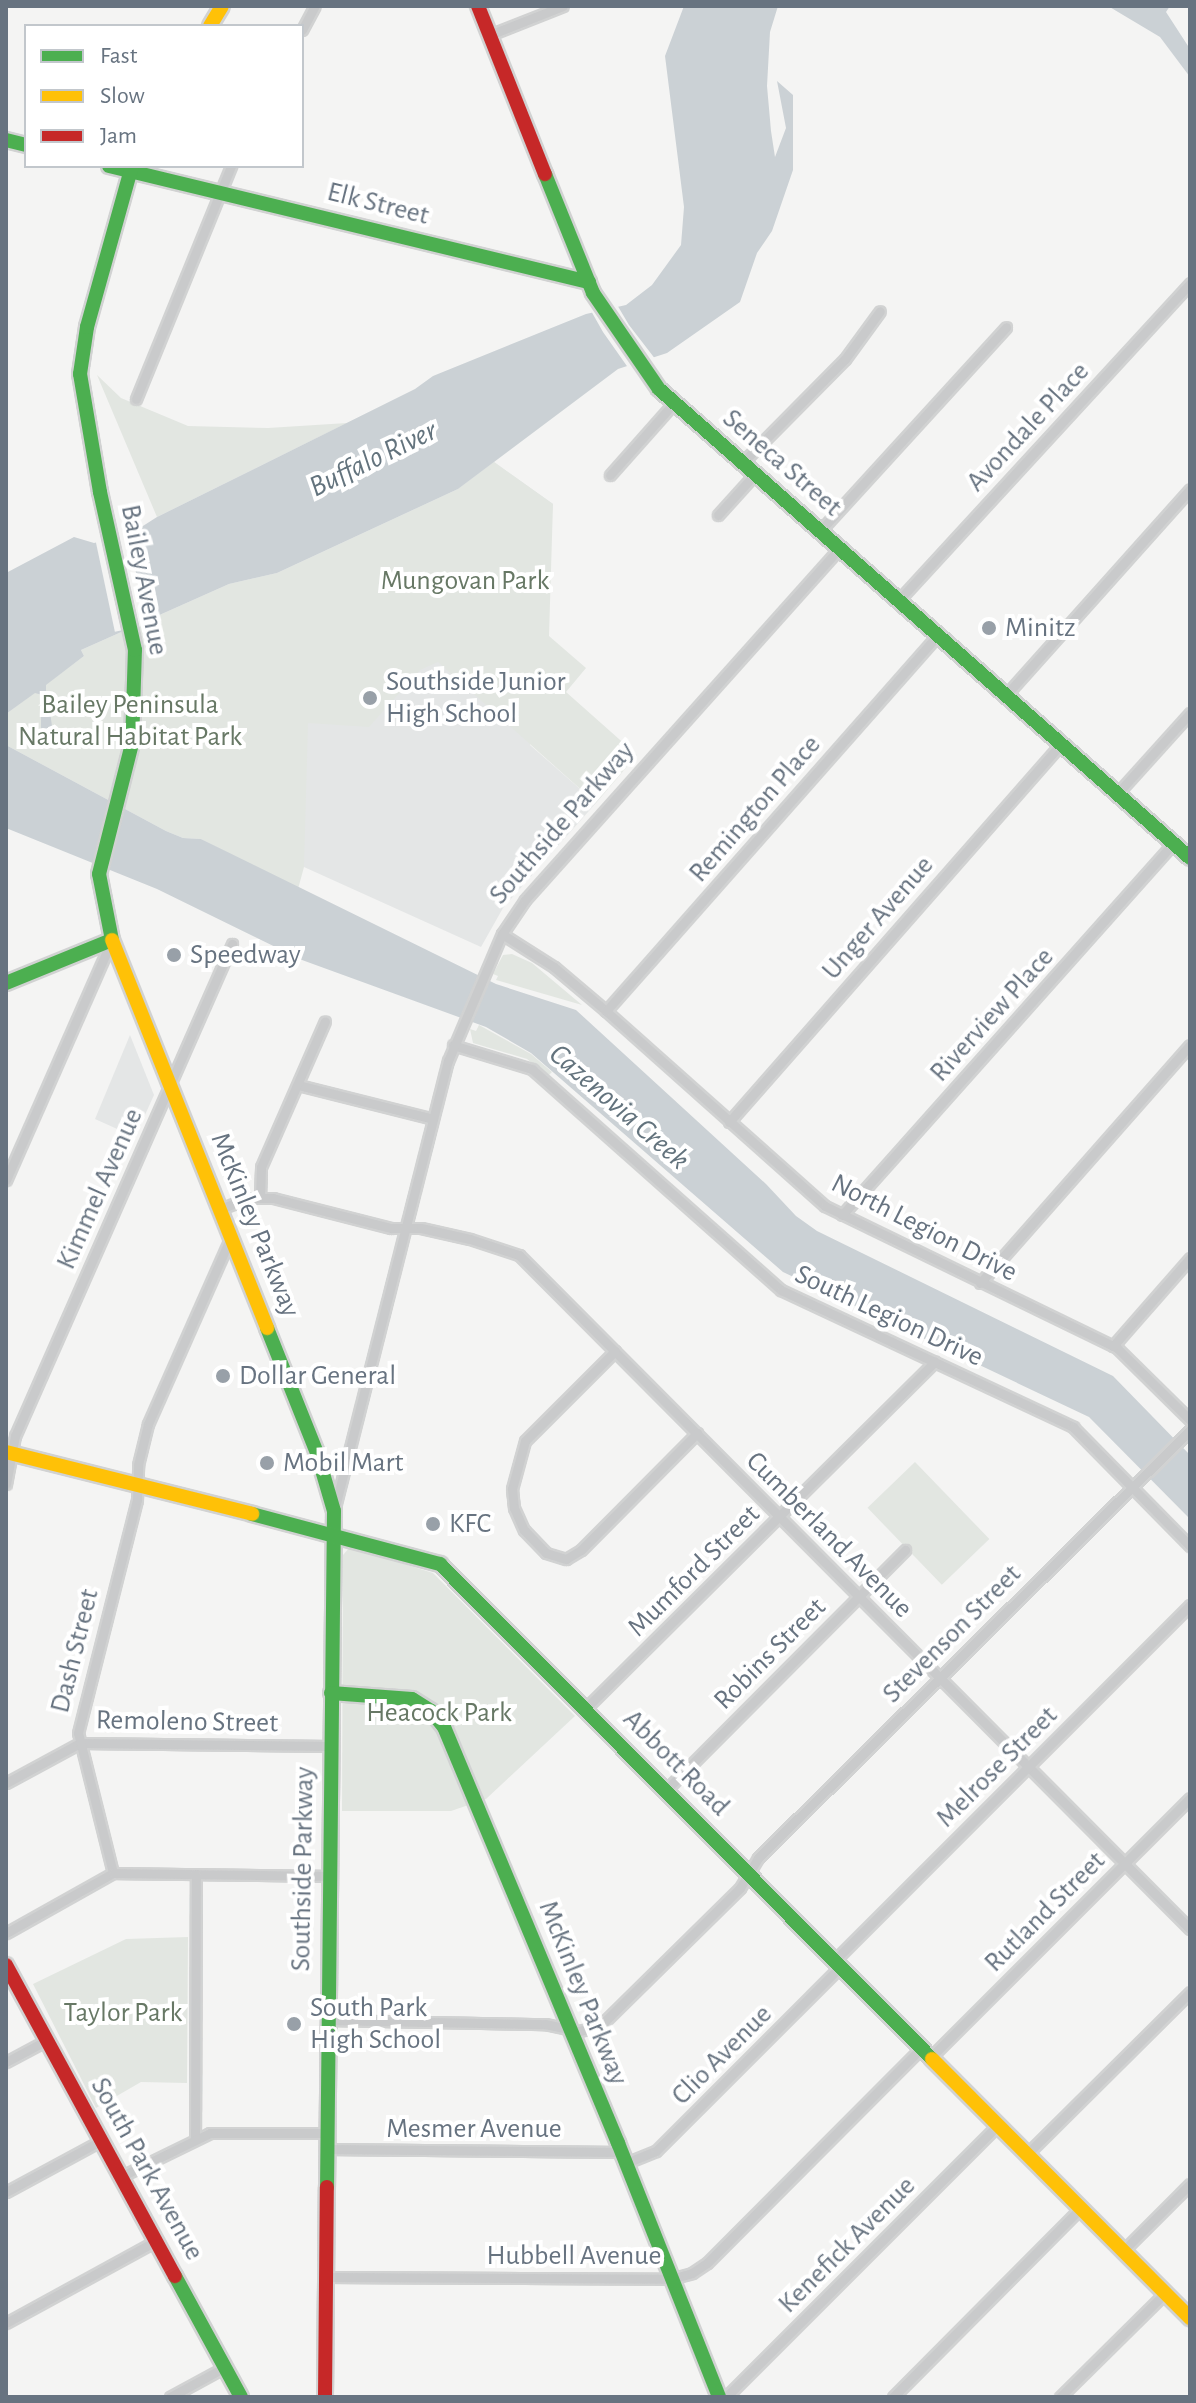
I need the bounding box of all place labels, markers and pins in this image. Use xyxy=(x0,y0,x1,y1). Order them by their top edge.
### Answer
place label: Minitz xyxy=(1005,611,1076,645)
marker: Minitz xyxy=(980,619,998,637)
place label: Southside Junior High School xyxy=(386,665,565,731)
marker: Southside Junior High School xyxy=(361,689,379,707)
place label: Speedway xyxy=(190,938,301,972)
marker: Speedway xyxy=(165,946,183,964)
place label: Dollar General xyxy=(239,1359,396,1393)
marker: Dollar General xyxy=(214,1367,232,1385)
place label: Mobil Mart xyxy=(283,1446,403,1480)
marker: Mobil Mart xyxy=(258,1454,276,1472)
place label: KFC xyxy=(449,1507,491,1541)
marker: KFC xyxy=(424,1515,442,1533)
place label: South Park High School xyxy=(310,1991,441,2057)
marker: South Park High School xyxy=(285,2015,303,2033)

